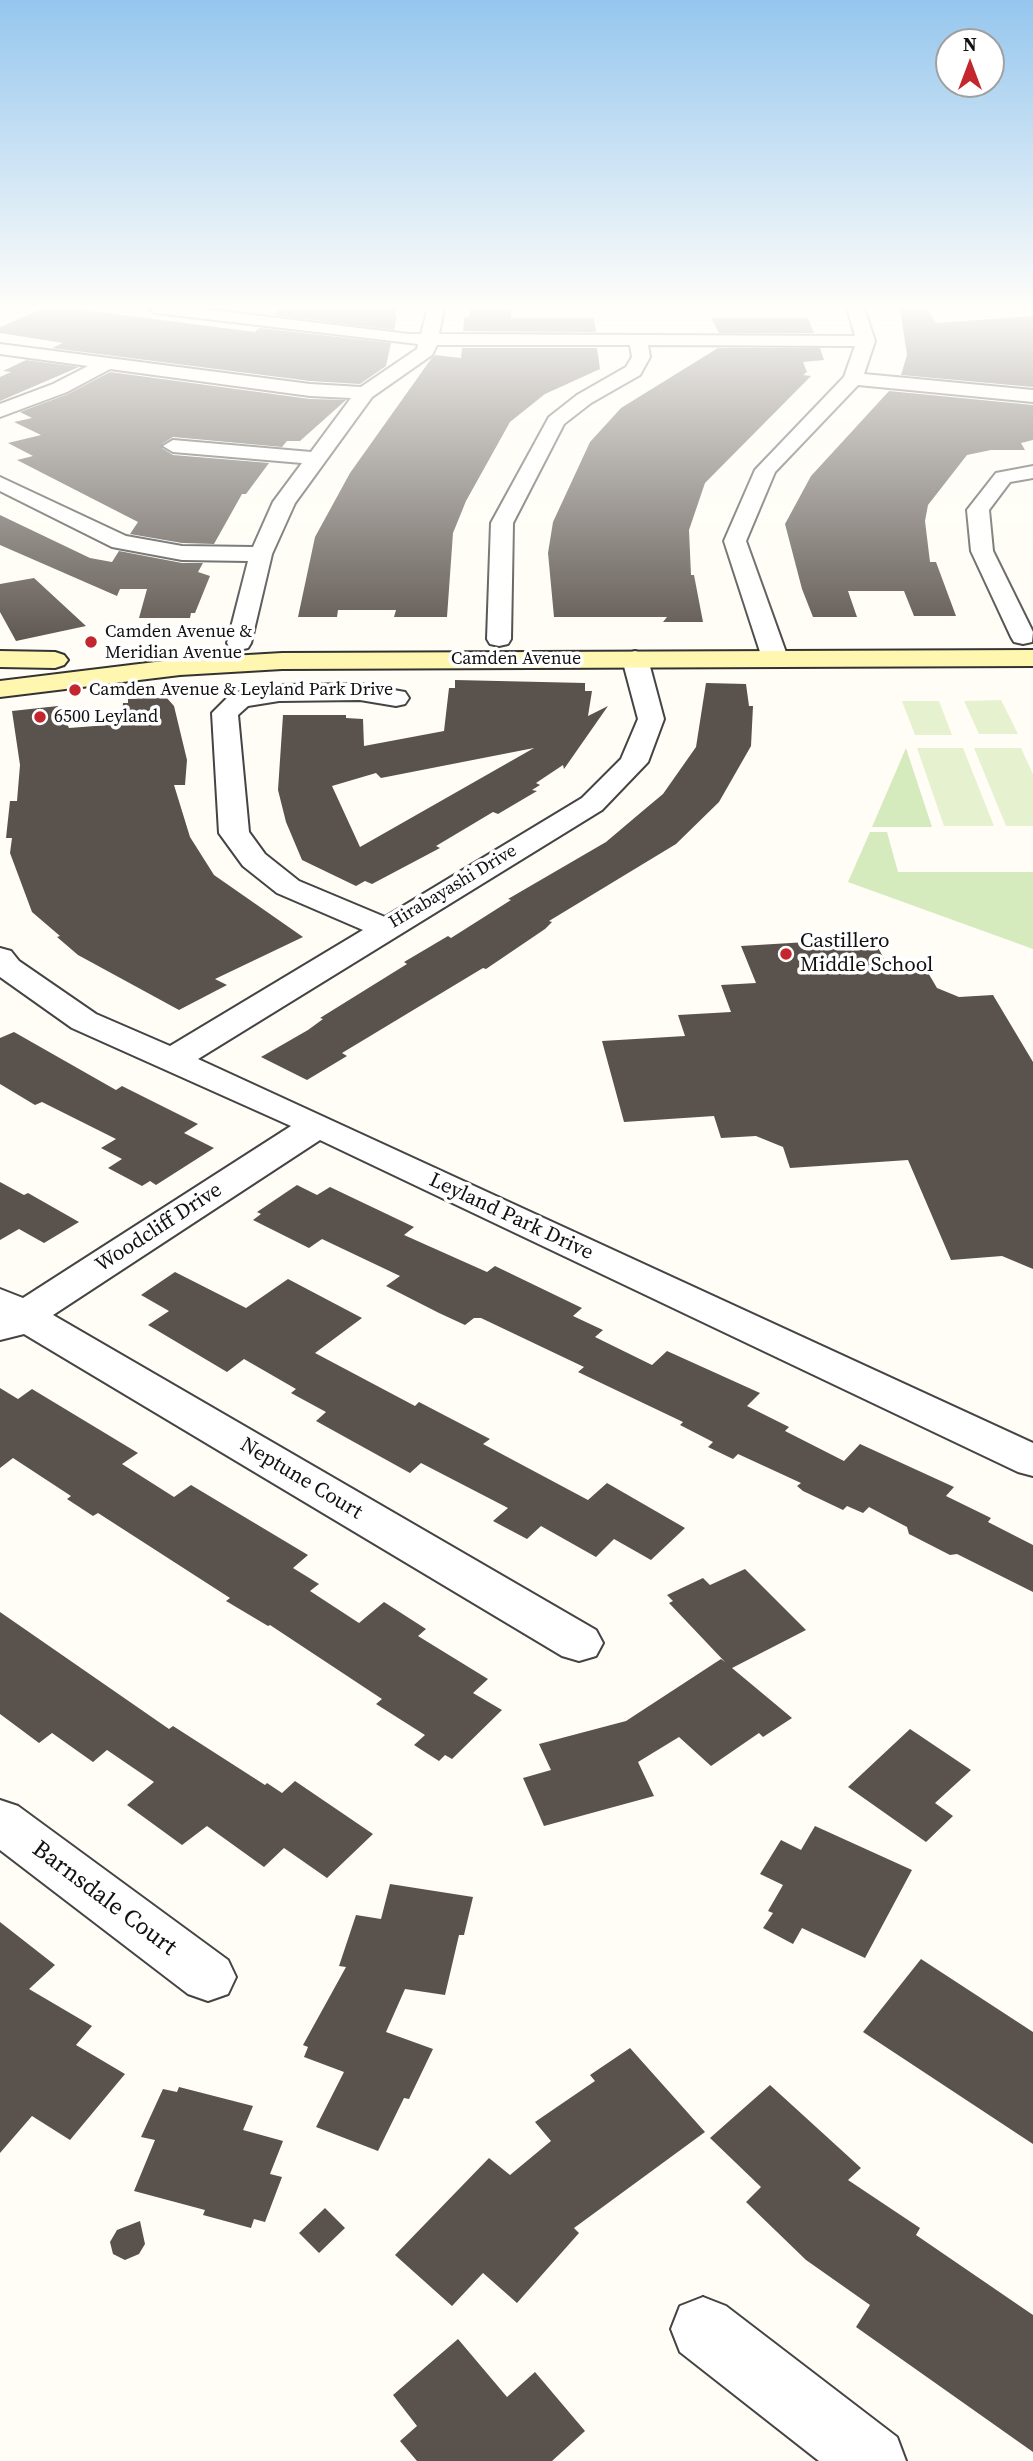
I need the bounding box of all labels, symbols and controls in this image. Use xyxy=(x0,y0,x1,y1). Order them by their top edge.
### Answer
north arrow xyxy=(935,28,1005,98)
text: N xyxy=(963,31,977,57)
place label: Camden Avenue & Meridian Avenue xyxy=(105,621,252,664)
marker: Camden Avenue & Meridian Avenue xyxy=(83,634,99,650)
street label: Camden Avenue xyxy=(451,648,581,670)
place label: Camden Avenue & Leyland Park Drive xyxy=(89,679,393,701)
marker: Camden Avenue & Leyland Park Drive xyxy=(67,682,83,698)
place label: 6500 Leyland xyxy=(54,706,158,728)
marker: 6500 Leyland xyxy=(32,709,48,725)
street label: Hirabayashi Drive xyxy=(385,840,521,934)
place label: Castillero Middle School xyxy=(800,929,933,979)
marker: Castillero Middle School xyxy=(778,946,794,962)
street label: Leyland Park Drive xyxy=(425,1168,597,1266)
street label: Woodcliff Drive xyxy=(91,1178,227,1278)
street label: Neptune Court xyxy=(235,1433,367,1525)
street label: Barnsdale Court xyxy=(26,1835,182,1963)

